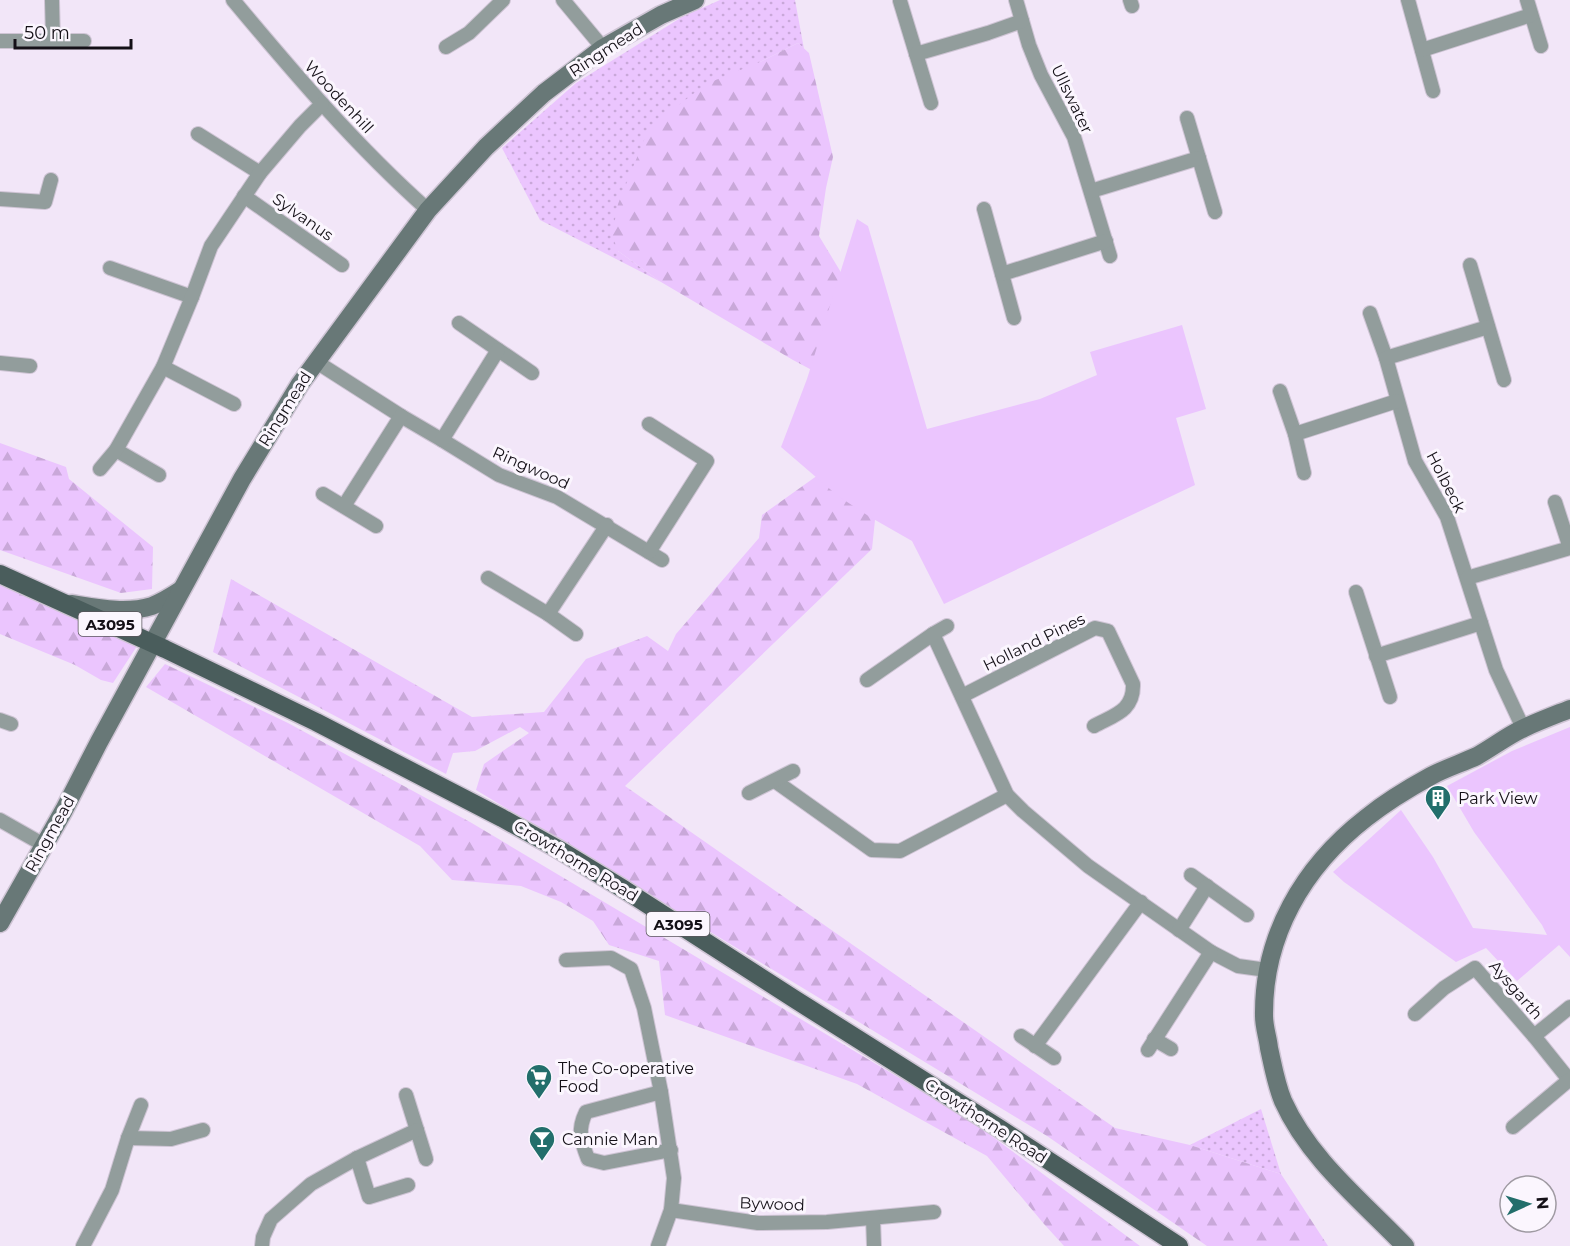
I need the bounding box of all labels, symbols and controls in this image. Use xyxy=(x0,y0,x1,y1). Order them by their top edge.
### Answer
scale bar xyxy=(15,12,130,50)
street label: Ringmead xyxy=(565,19,647,81)
text: 50 m xyxy=(24,22,70,44)
street label: Woodenhill xyxy=(301,57,377,137)
street label: Ullswater xyxy=(1047,61,1097,137)
street label: Sylvanus xyxy=(269,189,337,245)
street label: Ringmead xyxy=(255,368,315,450)
street label: Ringwood xyxy=(490,443,572,493)
street label: Holbeck xyxy=(1422,448,1470,516)
street label: Holland Pines xyxy=(980,609,1088,675)
road number: A3095 xyxy=(78,612,142,636)
building icon: Park View xyxy=(1423,783,1453,821)
place label: Park View xyxy=(1458,789,1538,808)
street label: Ringmead xyxy=(21,793,79,875)
street label: Crowthorne Road xyxy=(510,816,642,906)
road number: A3095 xyxy=(646,912,710,936)
street label: Aysgarth xyxy=(1485,957,1547,1023)
place label: The Co-operative Food xyxy=(558,1059,694,1096)
supermarket icon: The Co-operative Food xyxy=(524,1062,554,1100)
street label: Crowthorne Road xyxy=(921,1074,1051,1168)
bar icon: Cannie Man xyxy=(527,1124,557,1162)
place label: Cannie Man xyxy=(562,1130,658,1149)
north arrow xyxy=(1498,1174,1558,1234)
street label: Bywood xyxy=(739,1193,805,1215)
text: N xyxy=(1533,1196,1552,1210)

